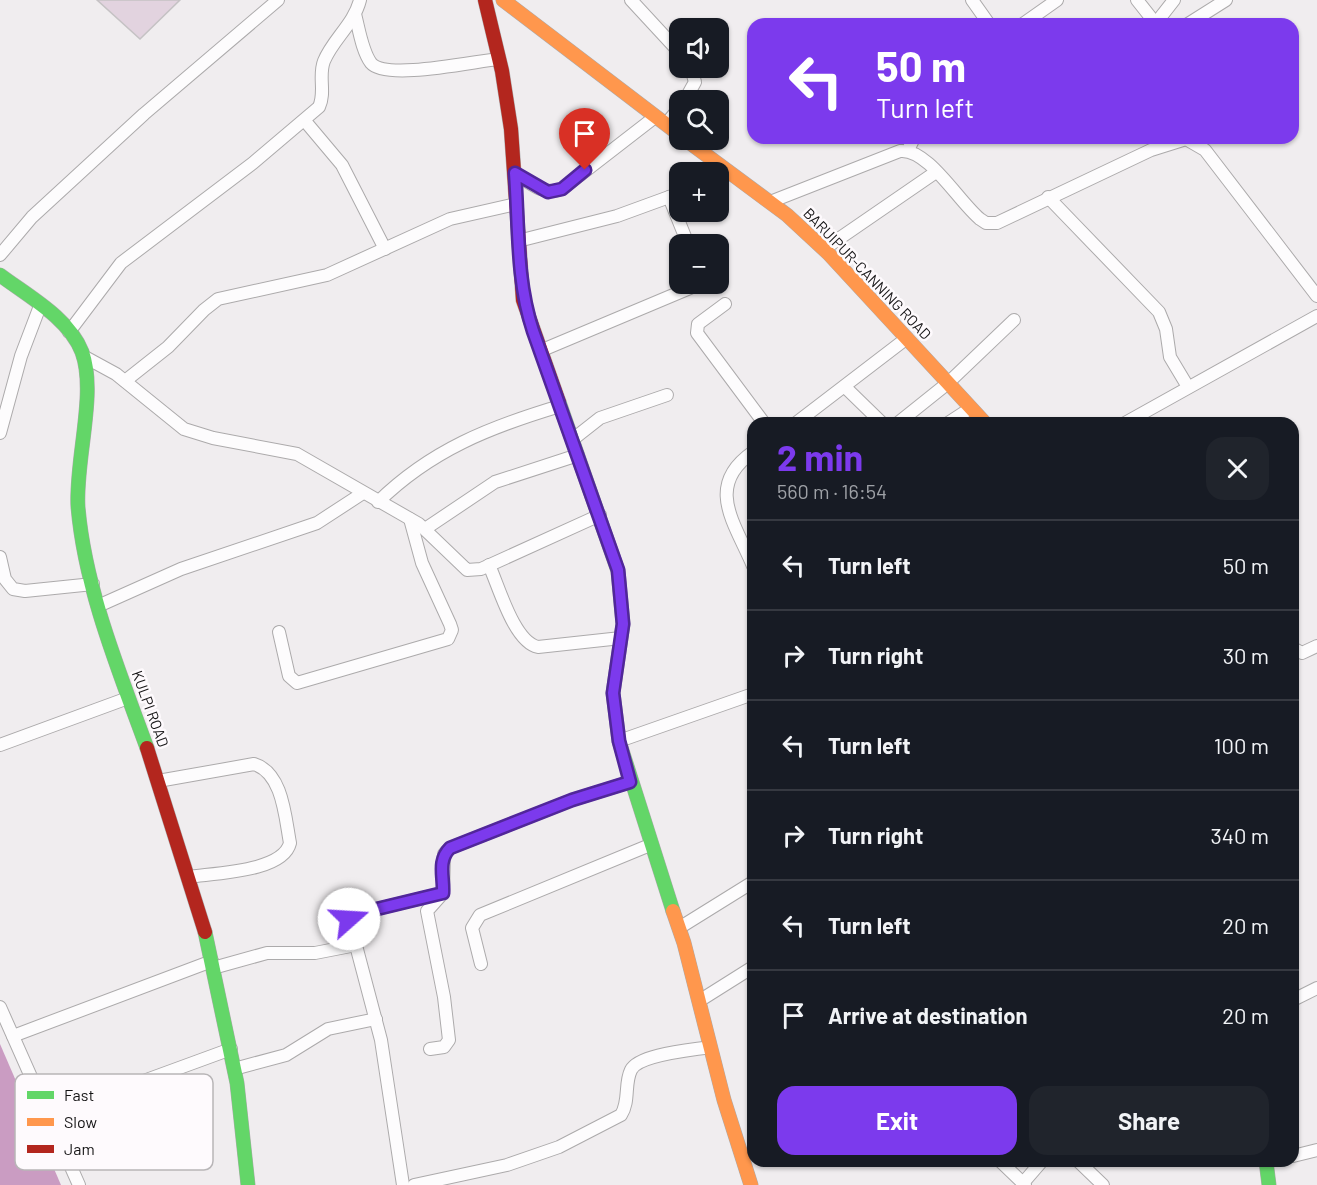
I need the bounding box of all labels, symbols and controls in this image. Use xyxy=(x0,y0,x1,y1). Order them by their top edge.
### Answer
map controls xyxy=(669,18,729,294)
button: sound xyxy=(669,18,729,78)
text: 50 m xyxy=(876,40,966,90)
icon: left xyxy=(777,42,855,120)
button: search xyxy=(669,90,729,150)
text: Turn left xyxy=(876,91,974,123)
pin xyxy=(559,108,610,170)
icon: arrive xyxy=(568,117,601,150)
button: + xyxy=(669,162,729,222)
street label: BARUIPUR-CANNING ROAD xyxy=(800,204,935,343)
button: − xyxy=(669,234,729,294)
text: 2 min xyxy=(777,435,863,478)
button: close xyxy=(1206,437,1269,500)
text: 560 m · 16:54 xyxy=(777,479,887,503)
icon: left xyxy=(777,549,810,582)
text: Turn left xyxy=(828,552,911,578)
text: 50 m xyxy=(1223,552,1269,578)
icon: right xyxy=(777,639,810,672)
text: Turn right xyxy=(828,642,923,668)
text: 30 m xyxy=(1223,642,1269,668)
street label: KULPI ROAD xyxy=(129,668,173,749)
icon: left xyxy=(777,729,810,762)
text: Turn left xyxy=(828,732,911,758)
text: 100 m xyxy=(1214,732,1269,758)
icon: right xyxy=(777,819,810,852)
text: Turn right xyxy=(828,822,923,848)
text: 340 m xyxy=(1211,822,1269,848)
position arrow xyxy=(317,887,381,951)
icon: left xyxy=(777,909,810,942)
text: Turn left xyxy=(828,912,911,938)
text: 20 m xyxy=(1222,912,1269,938)
icon: arrive xyxy=(777,999,810,1032)
text: Arrive at destination xyxy=(828,1002,1027,1028)
text: 20 m xyxy=(1222,1002,1269,1028)
legend xyxy=(15,1074,213,1170)
text: Fast xyxy=(64,1085,94,1104)
button: Exit xyxy=(777,1086,1017,1155)
button: Share xyxy=(1029,1086,1269,1155)
text: Slow xyxy=(64,1112,97,1131)
text: Jam xyxy=(64,1139,95,1158)

